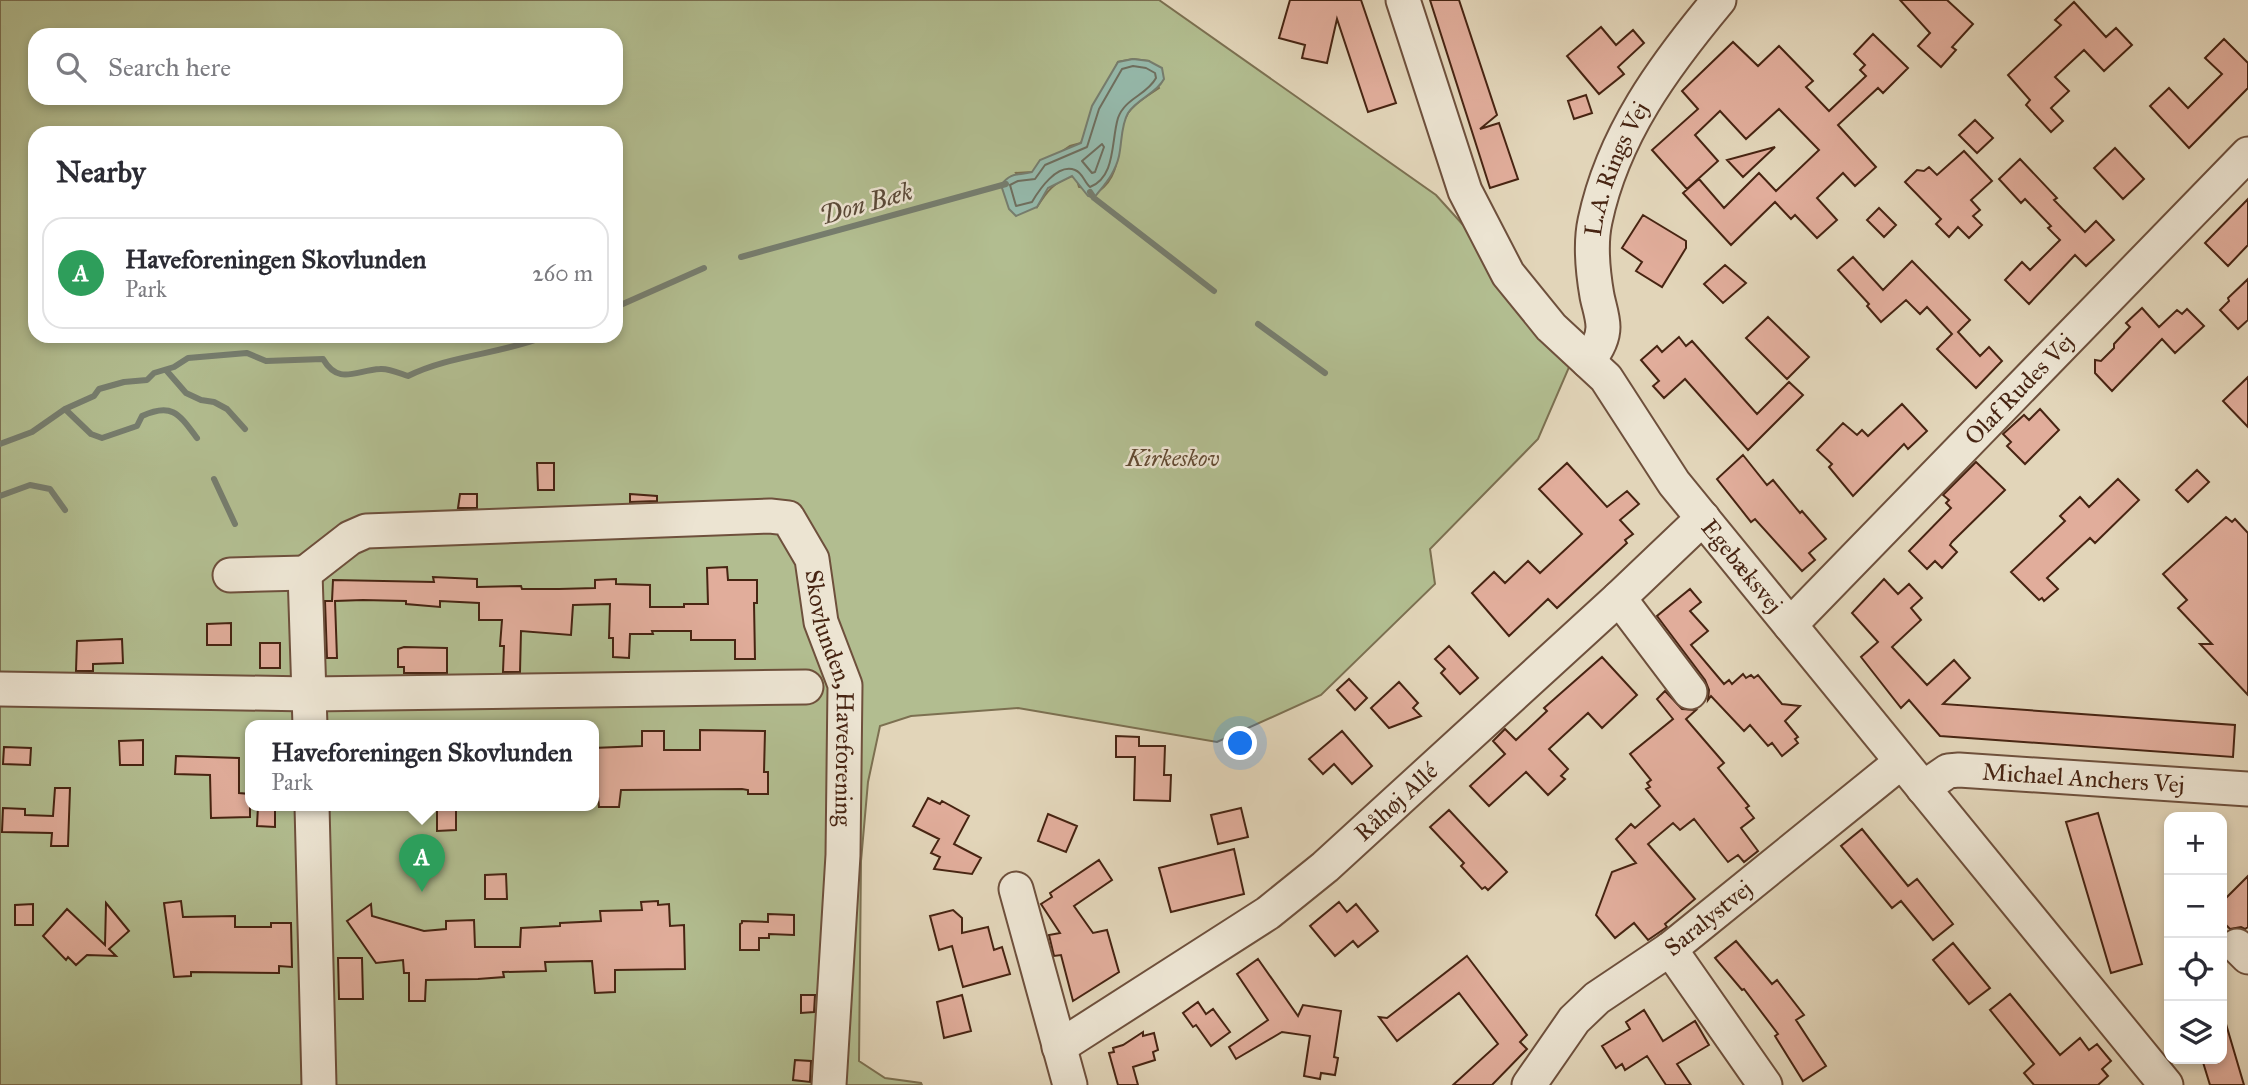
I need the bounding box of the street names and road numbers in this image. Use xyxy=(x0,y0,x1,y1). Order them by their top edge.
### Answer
street label: L.A. Rings Vej xyxy=(1578,96,1656,238)
street label: Olaf Rudes Vej xyxy=(1958,327,2080,451)
street label: Egebæksvej xyxy=(1695,513,1789,619)
street label: Skovlunden, Haveforening xyxy=(799,568,860,827)
street label: Råhøj Allé xyxy=(1348,756,1444,848)
street label: Michael Anchers Vej xyxy=(1981,757,2186,800)
street label: Saralystvej xyxy=(1658,873,1758,963)

